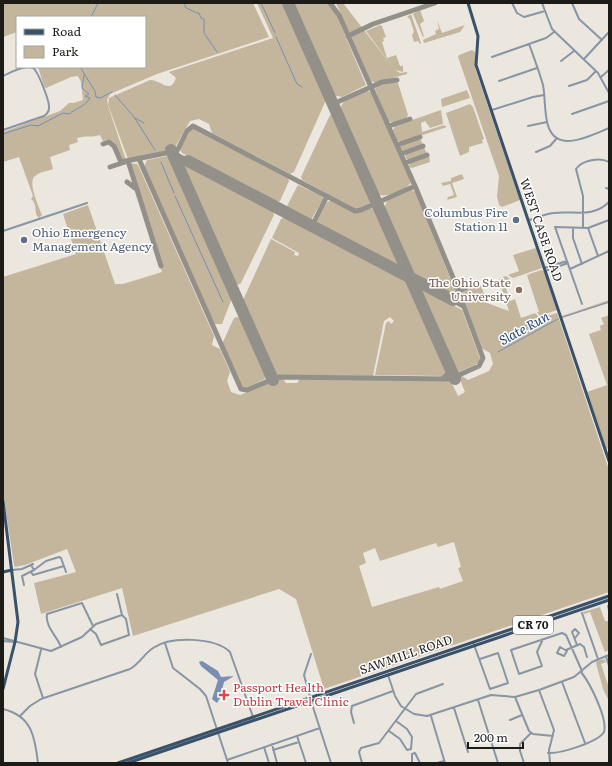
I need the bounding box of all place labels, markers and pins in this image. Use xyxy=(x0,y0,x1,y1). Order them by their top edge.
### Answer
place label: Columbus Fire Station 11 xyxy=(424,203,508,235)
marker: Columbus Fire Station 11 xyxy=(511,215,521,225)
place label: Ohio Emergency Management Agency xyxy=(32,223,152,255)
marker: Ohio Emergency Management Agency xyxy=(19,235,29,245)
place label: The Ohio State University xyxy=(428,273,511,305)
marker: The Ohio State University xyxy=(514,285,524,295)
place label: Passport Health Dublin Travel Clinic xyxy=(233,678,349,710)
marker: Passport Health Dublin Travel Clinic xyxy=(218,689,230,701)

